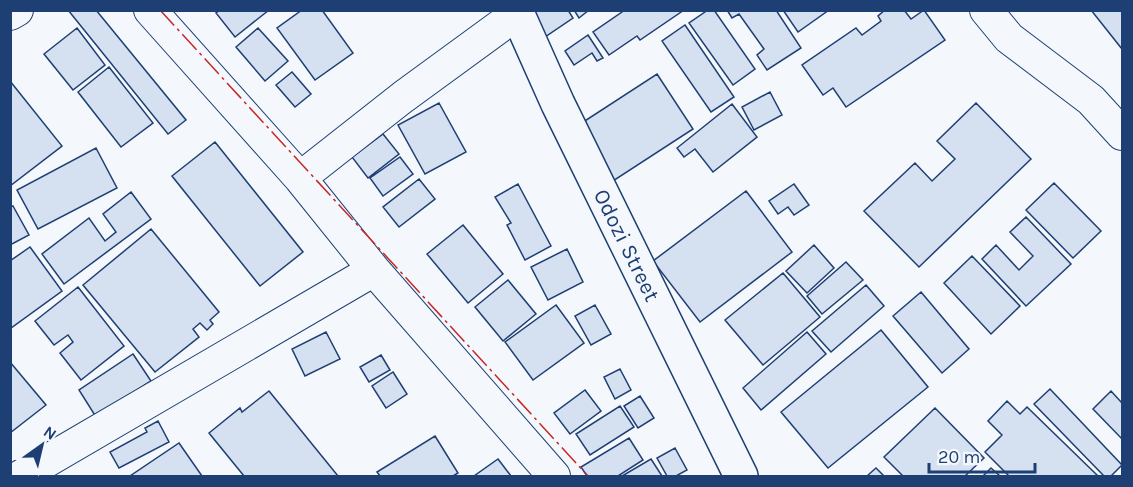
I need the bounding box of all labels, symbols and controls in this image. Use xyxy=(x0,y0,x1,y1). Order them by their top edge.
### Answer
street label: Odozi Street xyxy=(588,185,665,306)
north arrow xyxy=(12,415,72,475)
text: N xyxy=(40,422,60,444)
scale bar xyxy=(929,436,1036,474)
text: 20 m xyxy=(938,446,980,468)

